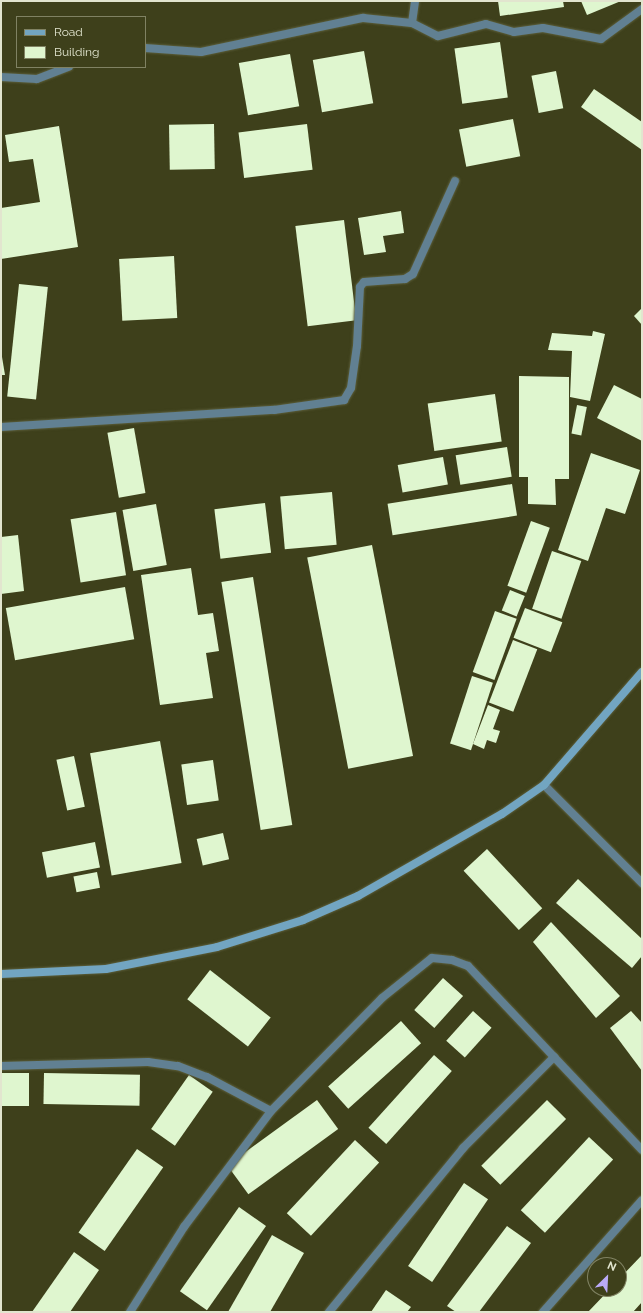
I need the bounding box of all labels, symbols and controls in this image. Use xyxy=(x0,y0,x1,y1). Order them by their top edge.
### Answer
legend xyxy=(16,16,146,68)
text: Road xyxy=(54,25,83,39)
text: Building xyxy=(54,45,100,59)
north arrow xyxy=(587,1257,627,1297)
text: N xyxy=(605,1259,618,1274)

